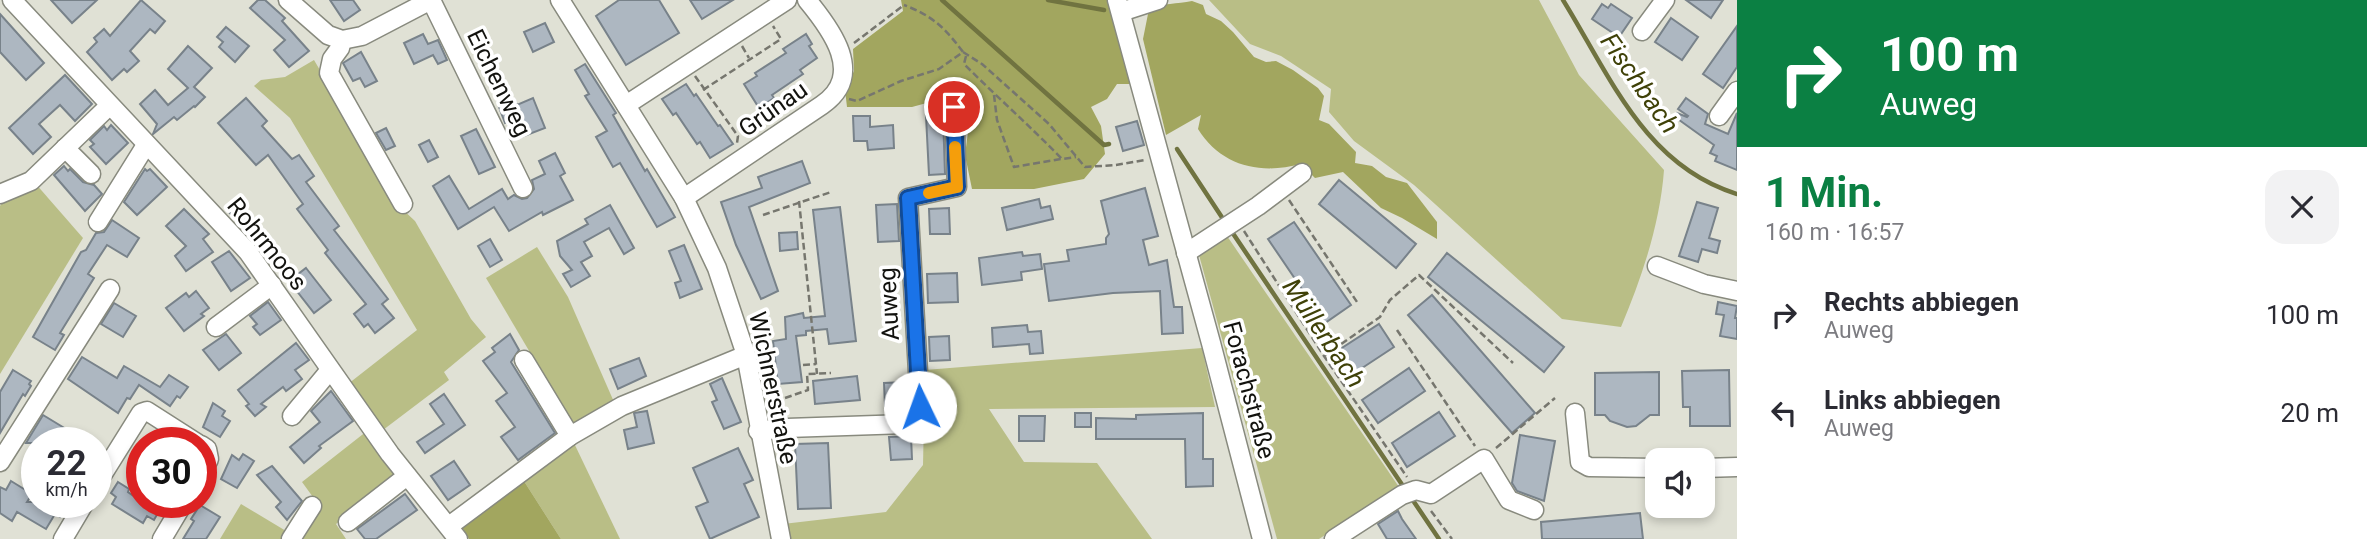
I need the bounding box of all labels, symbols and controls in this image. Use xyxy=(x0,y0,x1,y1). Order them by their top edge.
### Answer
street label: Eichenweg xyxy=(461,25,537,141)
text: 100 m xyxy=(1880,26,2019,83)
water label: Fischbach xyxy=(1595,27,1685,139)
icon: right xyxy=(1765,28,1856,119)
street label: Grünau xyxy=(733,75,813,143)
pin xyxy=(924,77,984,137)
text: Auweg xyxy=(1880,85,1977,123)
icon: arrive xyxy=(935,88,973,126)
text: 1 Min. xyxy=(1765,168,1883,217)
button: close xyxy=(2265,170,2339,244)
street label: Rohrmoos xyxy=(221,192,313,296)
text: 160 m · 16:57 xyxy=(1765,219,1904,246)
street label: Auweg xyxy=(873,267,905,341)
water label: Müllerbach xyxy=(1277,273,1371,393)
text: Rechts abbiegen xyxy=(1824,287,2019,317)
icon: right xyxy=(1765,296,1803,334)
text: 100 m xyxy=(2266,300,2339,330)
street label: Wichnerstraße xyxy=(743,309,803,467)
text: Auweg xyxy=(1824,317,1894,344)
street label: Forachstraße xyxy=(1217,318,1281,462)
position arrow xyxy=(883,370,957,444)
text: Links abbiegen xyxy=(1824,385,2001,415)
icon: left xyxy=(1765,394,1803,432)
text: 20 m xyxy=(2281,398,2339,428)
text: Auweg xyxy=(1824,415,1894,442)
speed limit sign: 30 xyxy=(126,427,217,518)
text: 22 xyxy=(46,443,87,484)
map controls xyxy=(1645,448,1715,518)
button: sound xyxy=(1645,448,1715,518)
text: km/h xyxy=(45,479,88,500)

